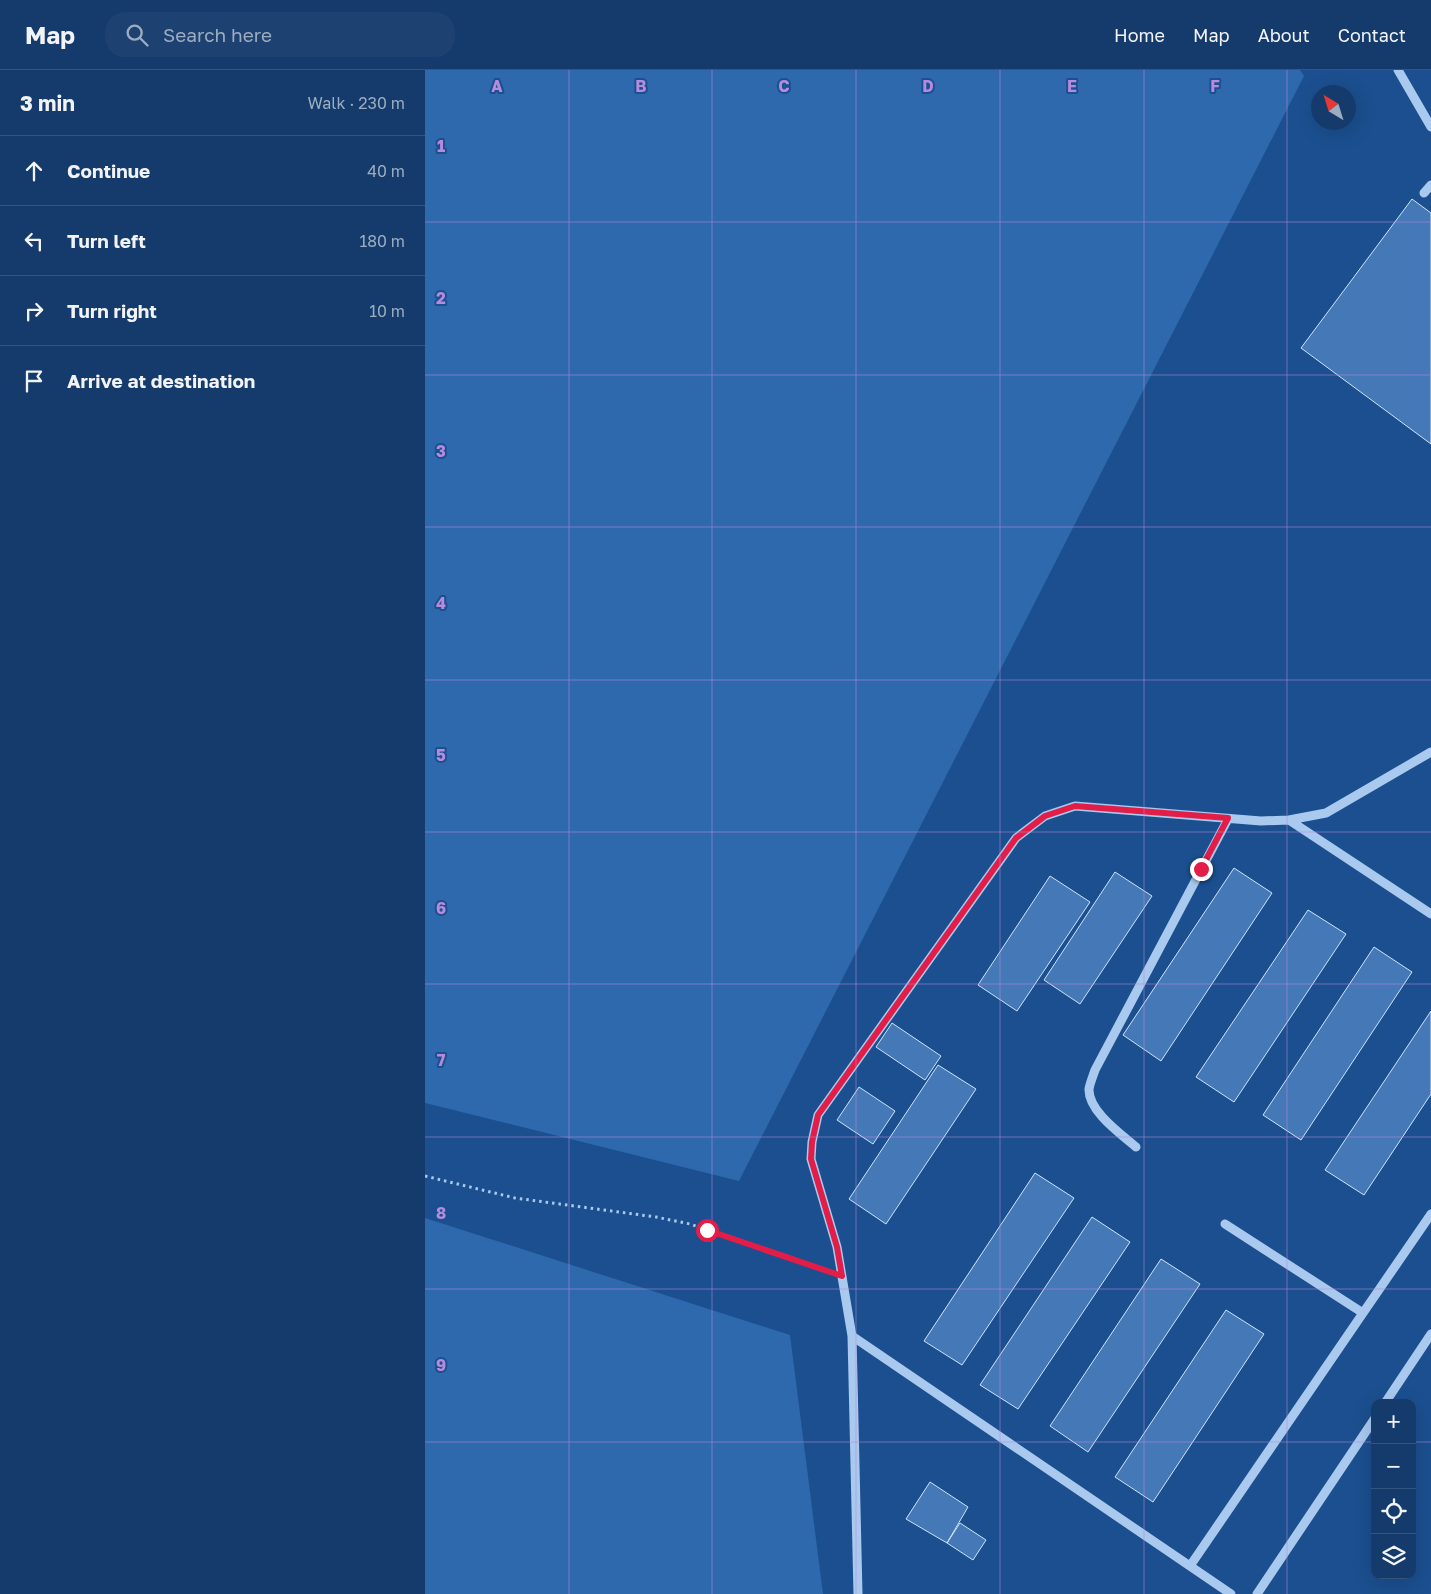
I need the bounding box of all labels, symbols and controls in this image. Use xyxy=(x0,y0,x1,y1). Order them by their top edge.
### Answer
search box xyxy=(105,12,455,57)
text: Map xyxy=(25,20,75,49)
icon: search xyxy=(123,21,151,49)
text: Search here xyxy=(163,23,272,46)
text: Home xyxy=(1114,24,1165,46)
text: Map xyxy=(1193,24,1230,46)
text: About xyxy=(1258,24,1310,46)
text: Contact xyxy=(1338,24,1406,46)
text: A xyxy=(491,76,503,96)
text: B xyxy=(635,76,647,96)
text: C xyxy=(778,76,790,96)
text: D xyxy=(922,76,934,96)
text: E xyxy=(1067,76,1077,96)
text: F xyxy=(1210,76,1220,96)
north arrow xyxy=(1311,85,1356,130)
text: 3 min xyxy=(20,90,75,116)
text: Walk · 230 m xyxy=(308,93,405,113)
text: 1 xyxy=(437,136,445,156)
icon: ahead xyxy=(20,157,48,185)
text: Continue xyxy=(67,159,150,182)
text: 40 m xyxy=(367,161,405,181)
icon: left xyxy=(20,227,48,255)
text: Turn left xyxy=(67,229,146,252)
text: 180 m xyxy=(359,231,405,251)
text: 2 xyxy=(436,288,446,308)
icon: right xyxy=(20,297,48,325)
text: Turn right xyxy=(67,299,157,322)
text: 10 m xyxy=(369,301,405,321)
icon: arrive xyxy=(20,367,48,395)
text: Arrive at destination xyxy=(67,369,255,392)
text: 3 xyxy=(436,441,446,461)
text: 4 xyxy=(436,593,446,613)
text: 5 xyxy=(436,745,446,765)
route end xyxy=(1190,858,1213,881)
text: 6 xyxy=(436,898,446,918)
text: 7 xyxy=(437,1050,446,1070)
text: 8 xyxy=(436,1203,446,1223)
route start xyxy=(696,1219,719,1242)
text: 9 xyxy=(436,1355,446,1375)
map controls xyxy=(1371,1399,1416,1579)
button: + xyxy=(1371,1399,1416,1444)
button: − xyxy=(1371,1444,1416,1489)
button: locate xyxy=(1371,1489,1416,1534)
button: layers xyxy=(1371,1534,1416,1579)

